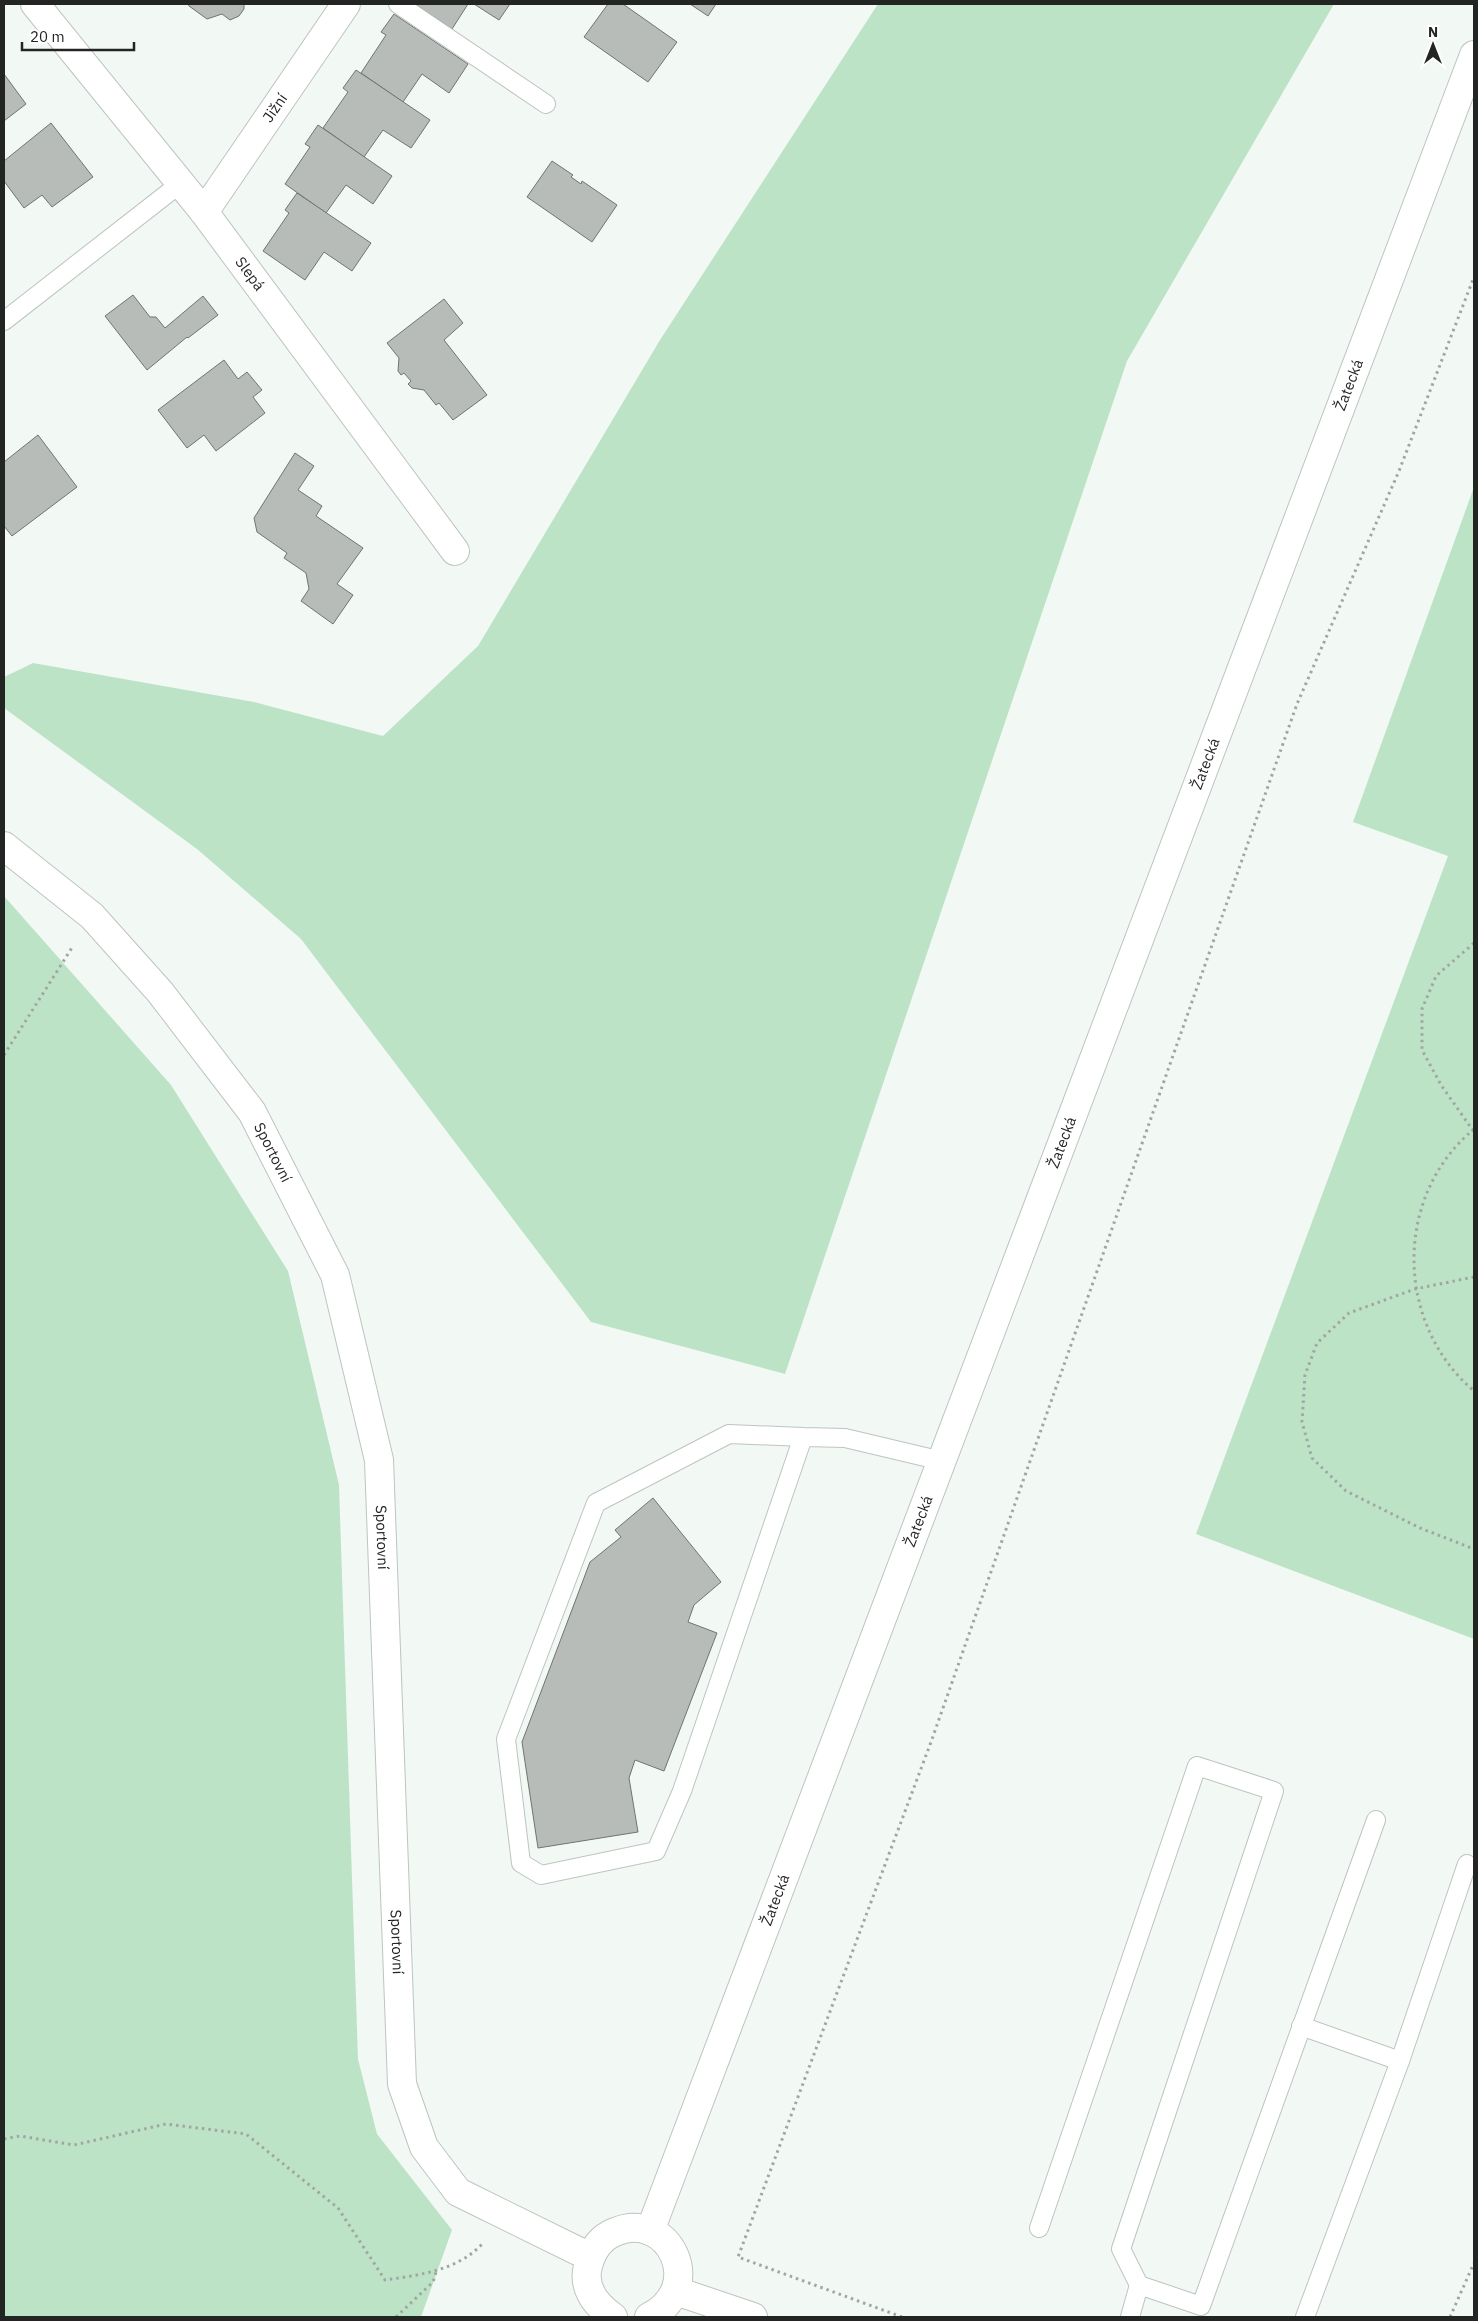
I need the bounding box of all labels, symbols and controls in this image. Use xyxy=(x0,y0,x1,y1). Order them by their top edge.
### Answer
scale bar xyxy=(22,20,135,52)
north arrow xyxy=(1408,20,1458,70)
text: N xyxy=(1428,23,1438,41)
text: 20 m xyxy=(30,27,65,46)
street label: Jižní xyxy=(258,89,291,126)
street label: Slepá xyxy=(231,253,269,294)
street label: Žatecká xyxy=(1330,356,1367,413)
street label: Žatecká xyxy=(1187,735,1224,792)
street label: Žatecká xyxy=(1043,1114,1080,1171)
street label: Sportovní xyxy=(250,1119,296,1185)
street label: Žatecká xyxy=(900,1493,937,1549)
street label: Sportovní xyxy=(372,1505,393,1570)
street label: Žatecká xyxy=(757,1871,793,1928)
street label: Sportovní xyxy=(387,1909,408,1975)

